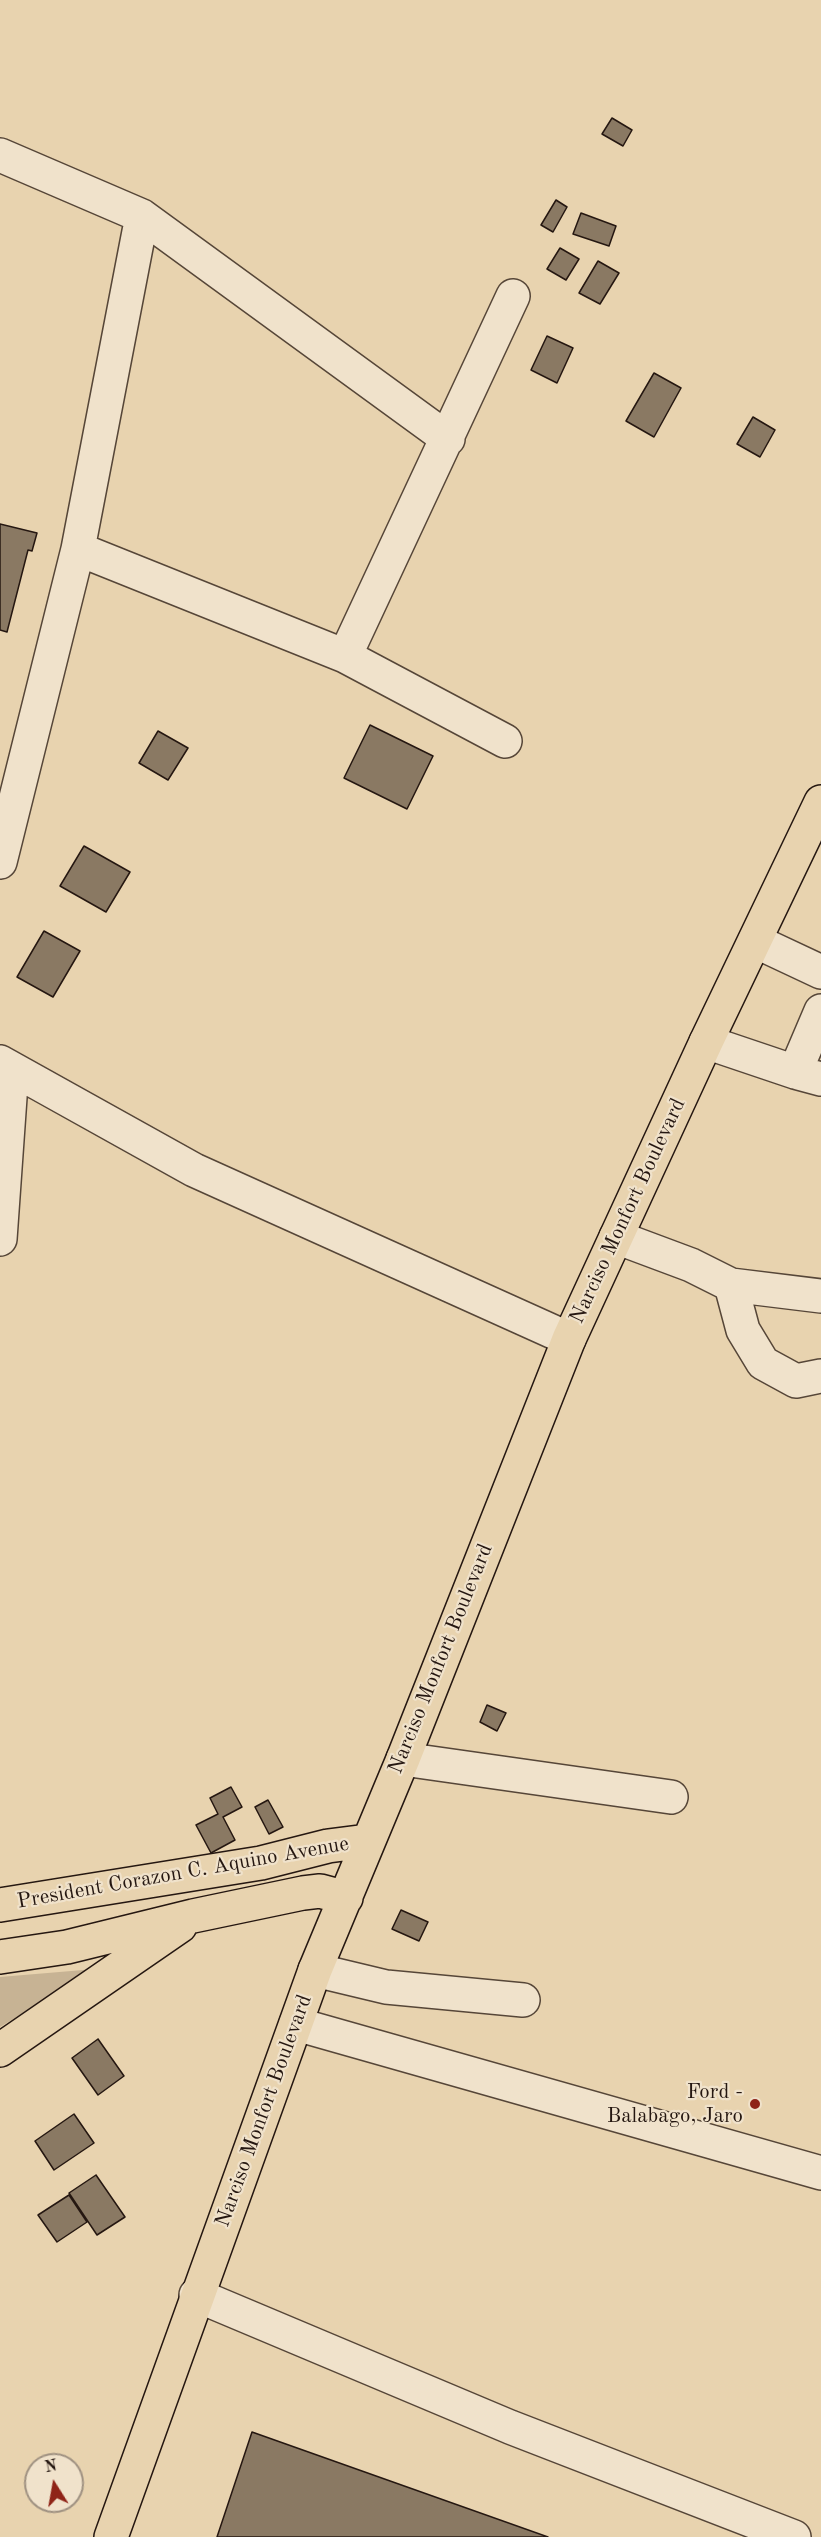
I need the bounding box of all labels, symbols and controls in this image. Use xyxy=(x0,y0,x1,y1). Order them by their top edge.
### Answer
street label: Narciso Monfort Boulevard xyxy=(565,1094,691,1328)
street label: Narciso Monfort Boulevard xyxy=(383,1540,499,1778)
street label: President Corazon C. Aquino Avenue xyxy=(15,1831,351,1915)
street label: Narciso Monfort Boulevard xyxy=(210,1991,318,2231)
place label: Ford - Balabago, Jaro xyxy=(607,2079,743,2129)
marker: Ford - Balabago, Jaro xyxy=(748,2097,762,2111)
north arrow xyxy=(24,2453,84,2513)
text: N xyxy=(43,2458,58,2476)

